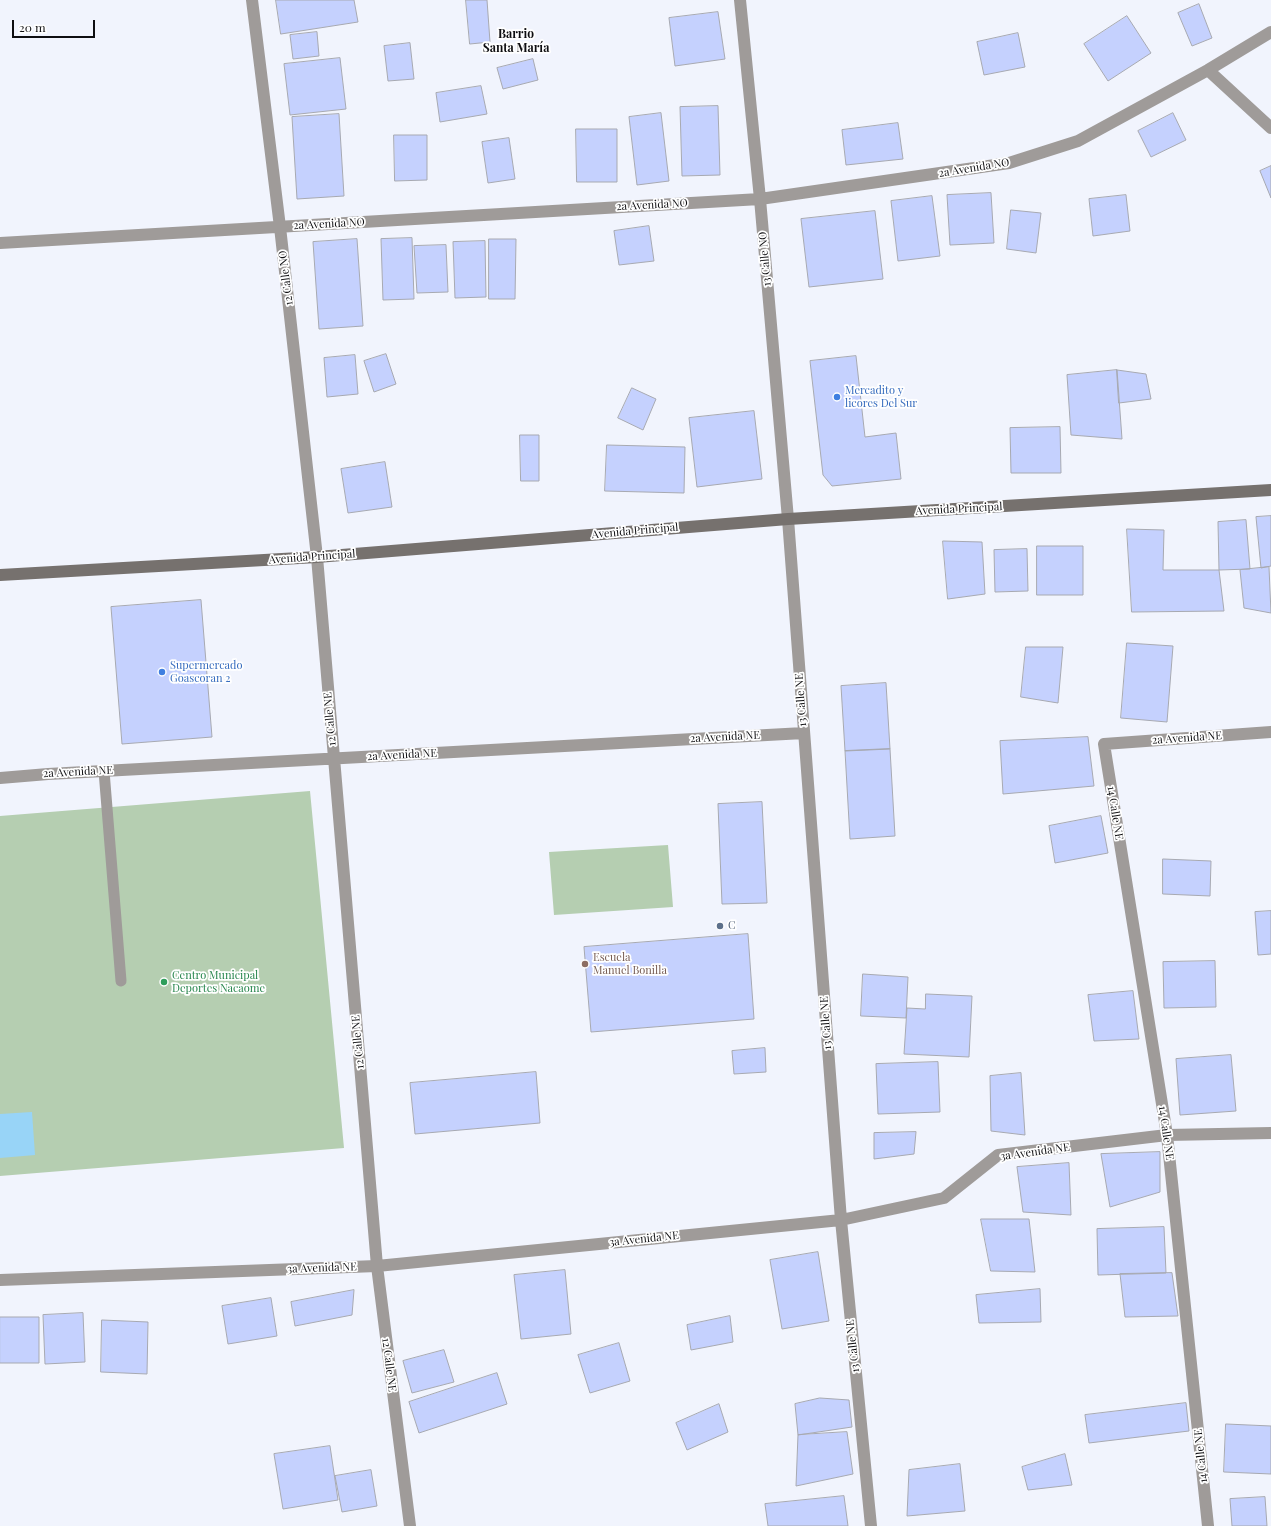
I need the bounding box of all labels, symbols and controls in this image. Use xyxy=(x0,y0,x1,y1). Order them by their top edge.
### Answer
scale bar xyxy=(14,12,97,38)
text: 20 m xyxy=(19,19,46,35)
district label: Barrio Santa María xyxy=(483,27,549,55)
street label: 2a Avenida NO xyxy=(938,156,1010,180)
street label: 2a Avenida NO xyxy=(616,197,688,213)
street label: 2a Avenida NO xyxy=(293,216,365,232)
street label: 13 Calle NO xyxy=(756,231,774,287)
street label: 12 Calle NO xyxy=(276,250,296,306)
place label: Mercadito y licores Del Sur xyxy=(845,384,917,410)
marker: Mercadito y licores Del Sur xyxy=(832,392,842,402)
street label: Avenida Principal xyxy=(915,500,1003,518)
street label: Avenida Principal xyxy=(591,521,679,541)
street label: Avenida Principal xyxy=(268,547,356,567)
place label: Supermercado Goascoran 2 xyxy=(170,659,242,685)
marker: Supermercado Goascoran 2 xyxy=(157,667,167,677)
street label: 13 Calle NE xyxy=(793,673,809,727)
street label: 12 Calle NE xyxy=(321,691,339,747)
street label: 2a Avenida NE xyxy=(690,729,760,745)
street label: 2a Avenida NE xyxy=(1152,729,1222,747)
street label: 2a Avenida NE xyxy=(367,747,437,763)
street label: 2a Avenida NE xyxy=(43,764,113,780)
street label: 14 Calle NE xyxy=(1104,785,1126,841)
place label: C xyxy=(728,919,736,933)
marker: C xyxy=(715,921,725,931)
place label: Escuela Manuel Bonilla xyxy=(593,951,667,977)
marker: Escuela Manuel Bonilla xyxy=(580,959,590,969)
place label: Centro Municipal Deportes Nacaome xyxy=(172,969,265,995)
marker: Centro Municipal Deportes Nacaome xyxy=(159,977,169,987)
street label: 13 Calle NE xyxy=(818,996,834,1050)
street label: 12 Calle NE xyxy=(349,1014,367,1070)
street label: 14 Calle NE xyxy=(1156,1105,1176,1161)
street label: 3a Avenida NE xyxy=(1000,1141,1070,1163)
street label: 3a Avenida NE xyxy=(609,1229,679,1249)
street label: 3a Avenida NE xyxy=(287,1260,357,1276)
street label: 13 Calle NE xyxy=(844,1319,862,1373)
street label: 12 Calle NE xyxy=(379,1337,399,1393)
street label: 14 Calle NE xyxy=(1192,1428,1210,1484)

